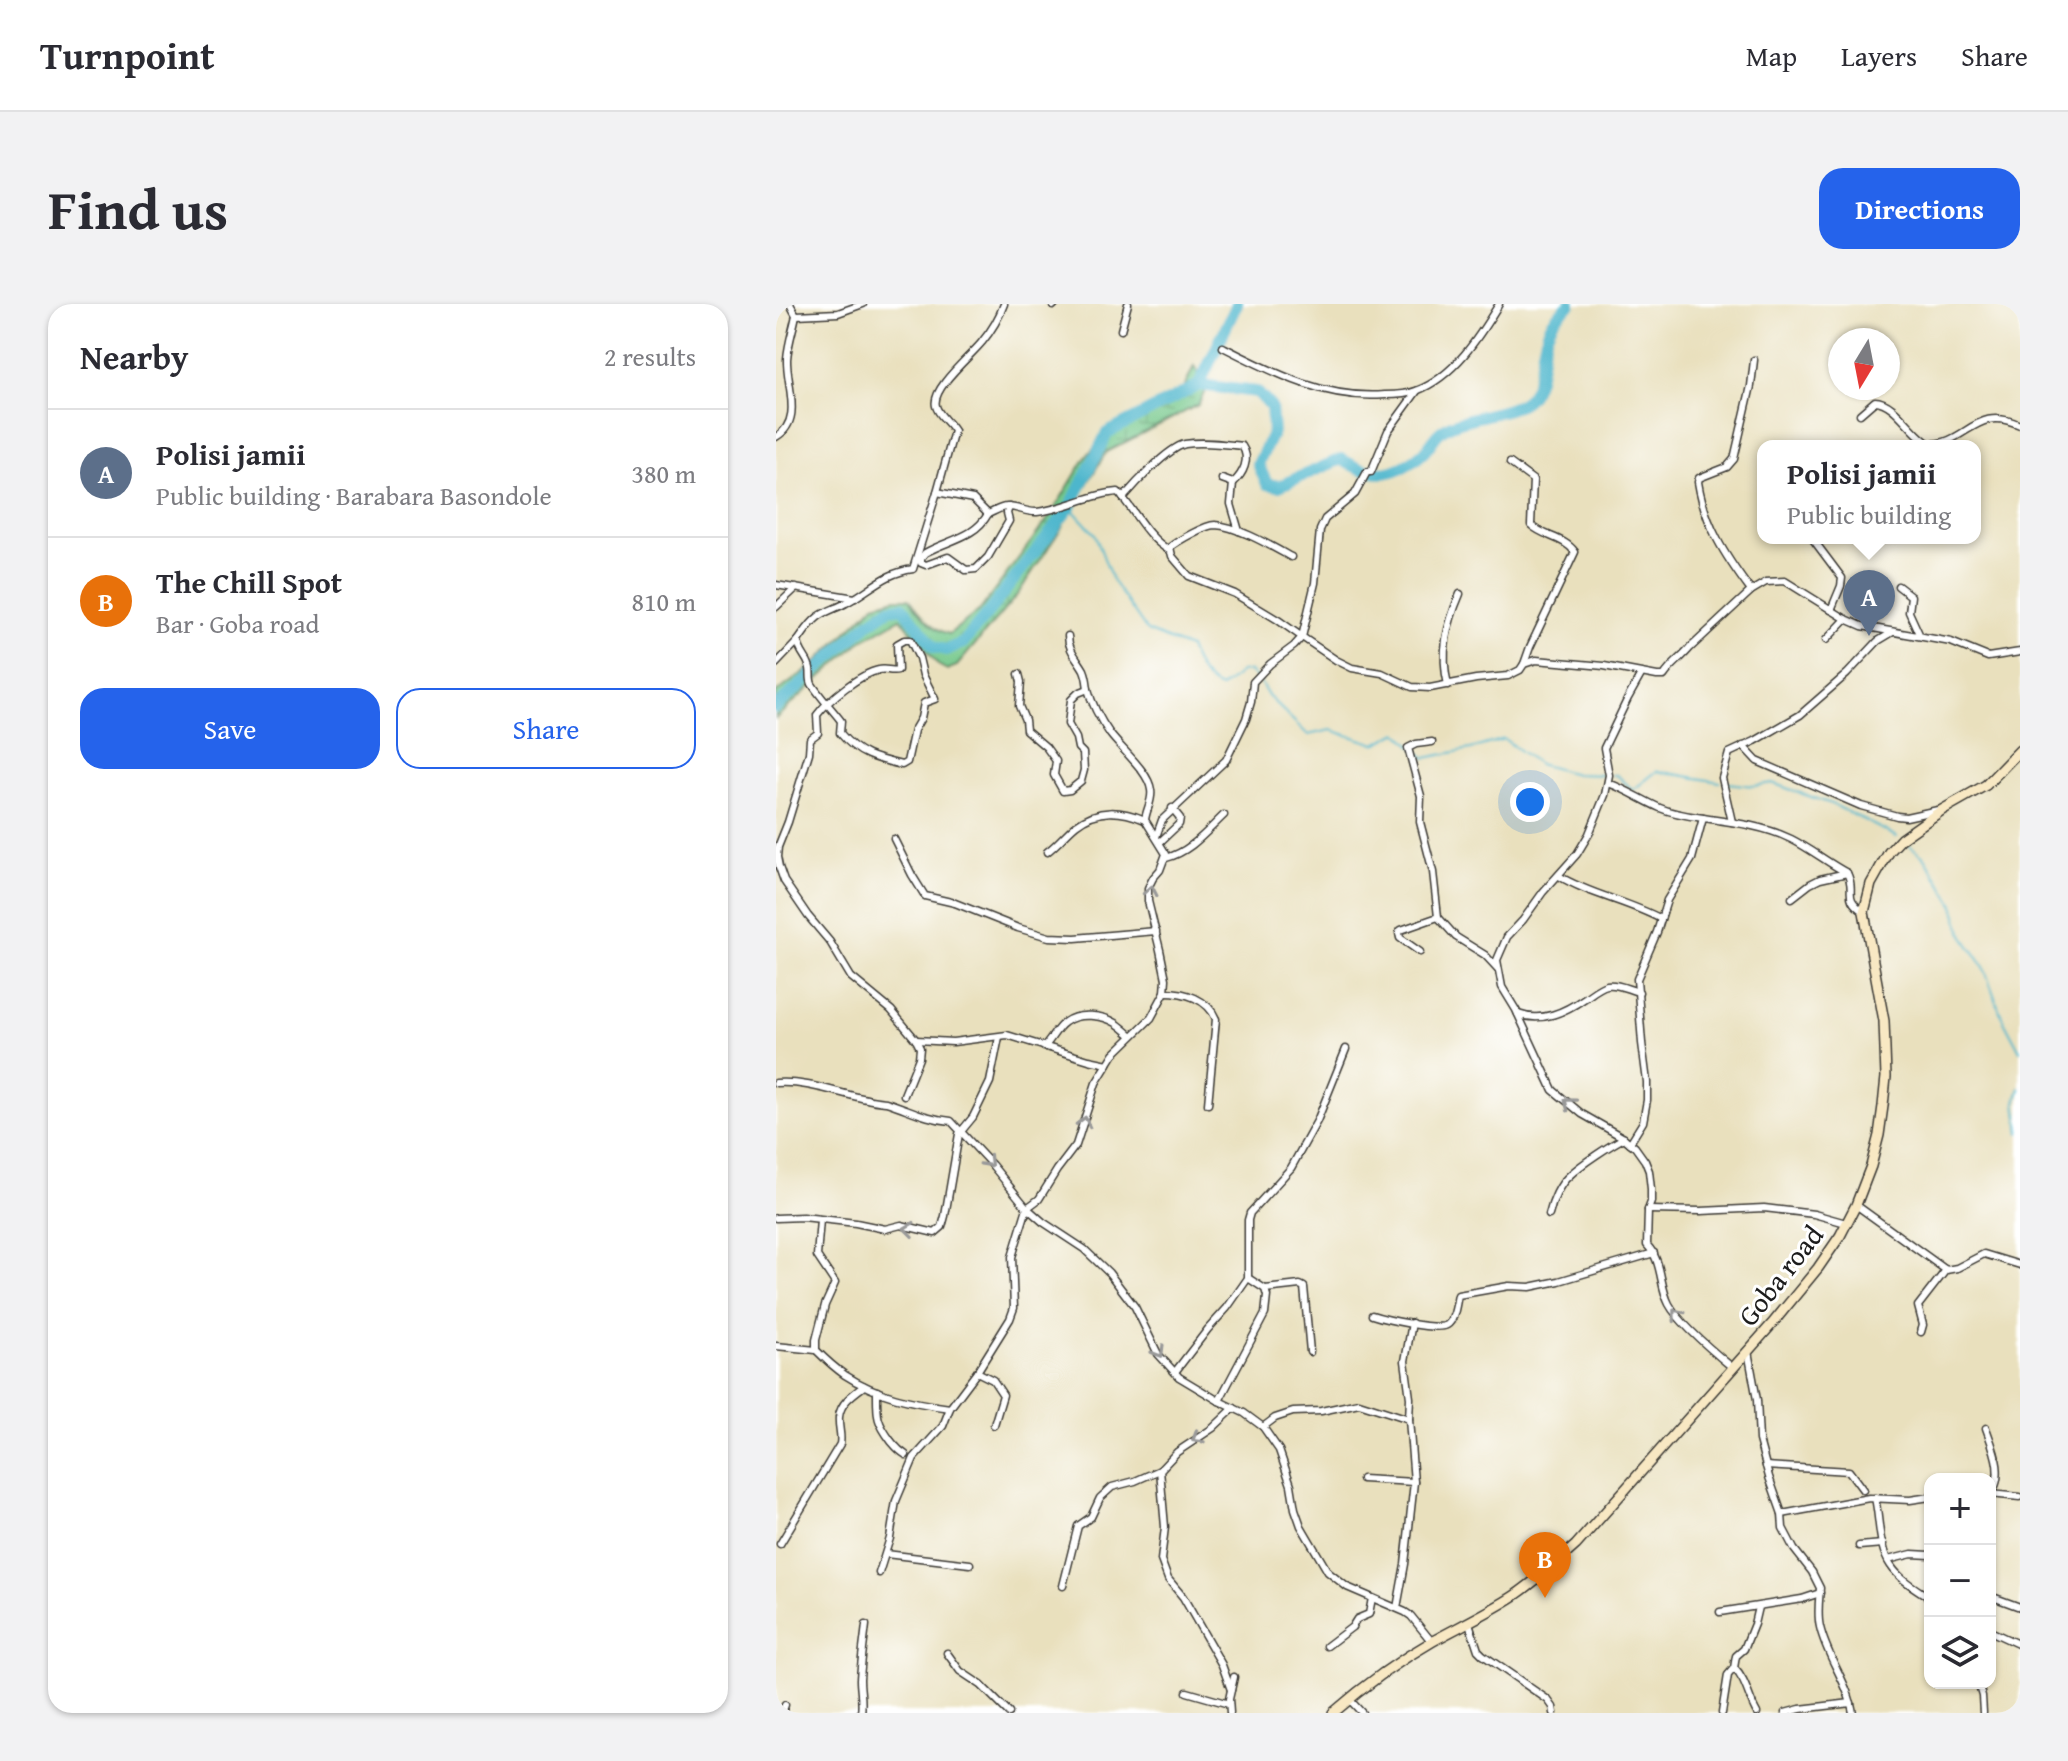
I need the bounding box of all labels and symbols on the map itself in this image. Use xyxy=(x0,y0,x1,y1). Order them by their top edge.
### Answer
north arrow xyxy=(1828,328,1900,400)
pin: A xyxy=(1843,570,1895,636)
your location xyxy=(1510,782,1550,822)
one-way arrow xyxy=(1141,884,1158,898)
one-way arrow xyxy=(1564,1098,1578,1113)
one-way arrow xyxy=(1075,1116,1092,1129)
one-way arrow xyxy=(978,1152,992,1167)
street label: Goba road xyxy=(1727,1216,1833,1334)
one-way arrow xyxy=(903,1221,916,1238)
one-way arrow xyxy=(1672,1309,1687,1324)
one-way arrow xyxy=(1149,1343,1165,1358)
one-way arrow xyxy=(1191,1429,1205,1444)
pin: B xyxy=(1519,1532,1571,1598)

